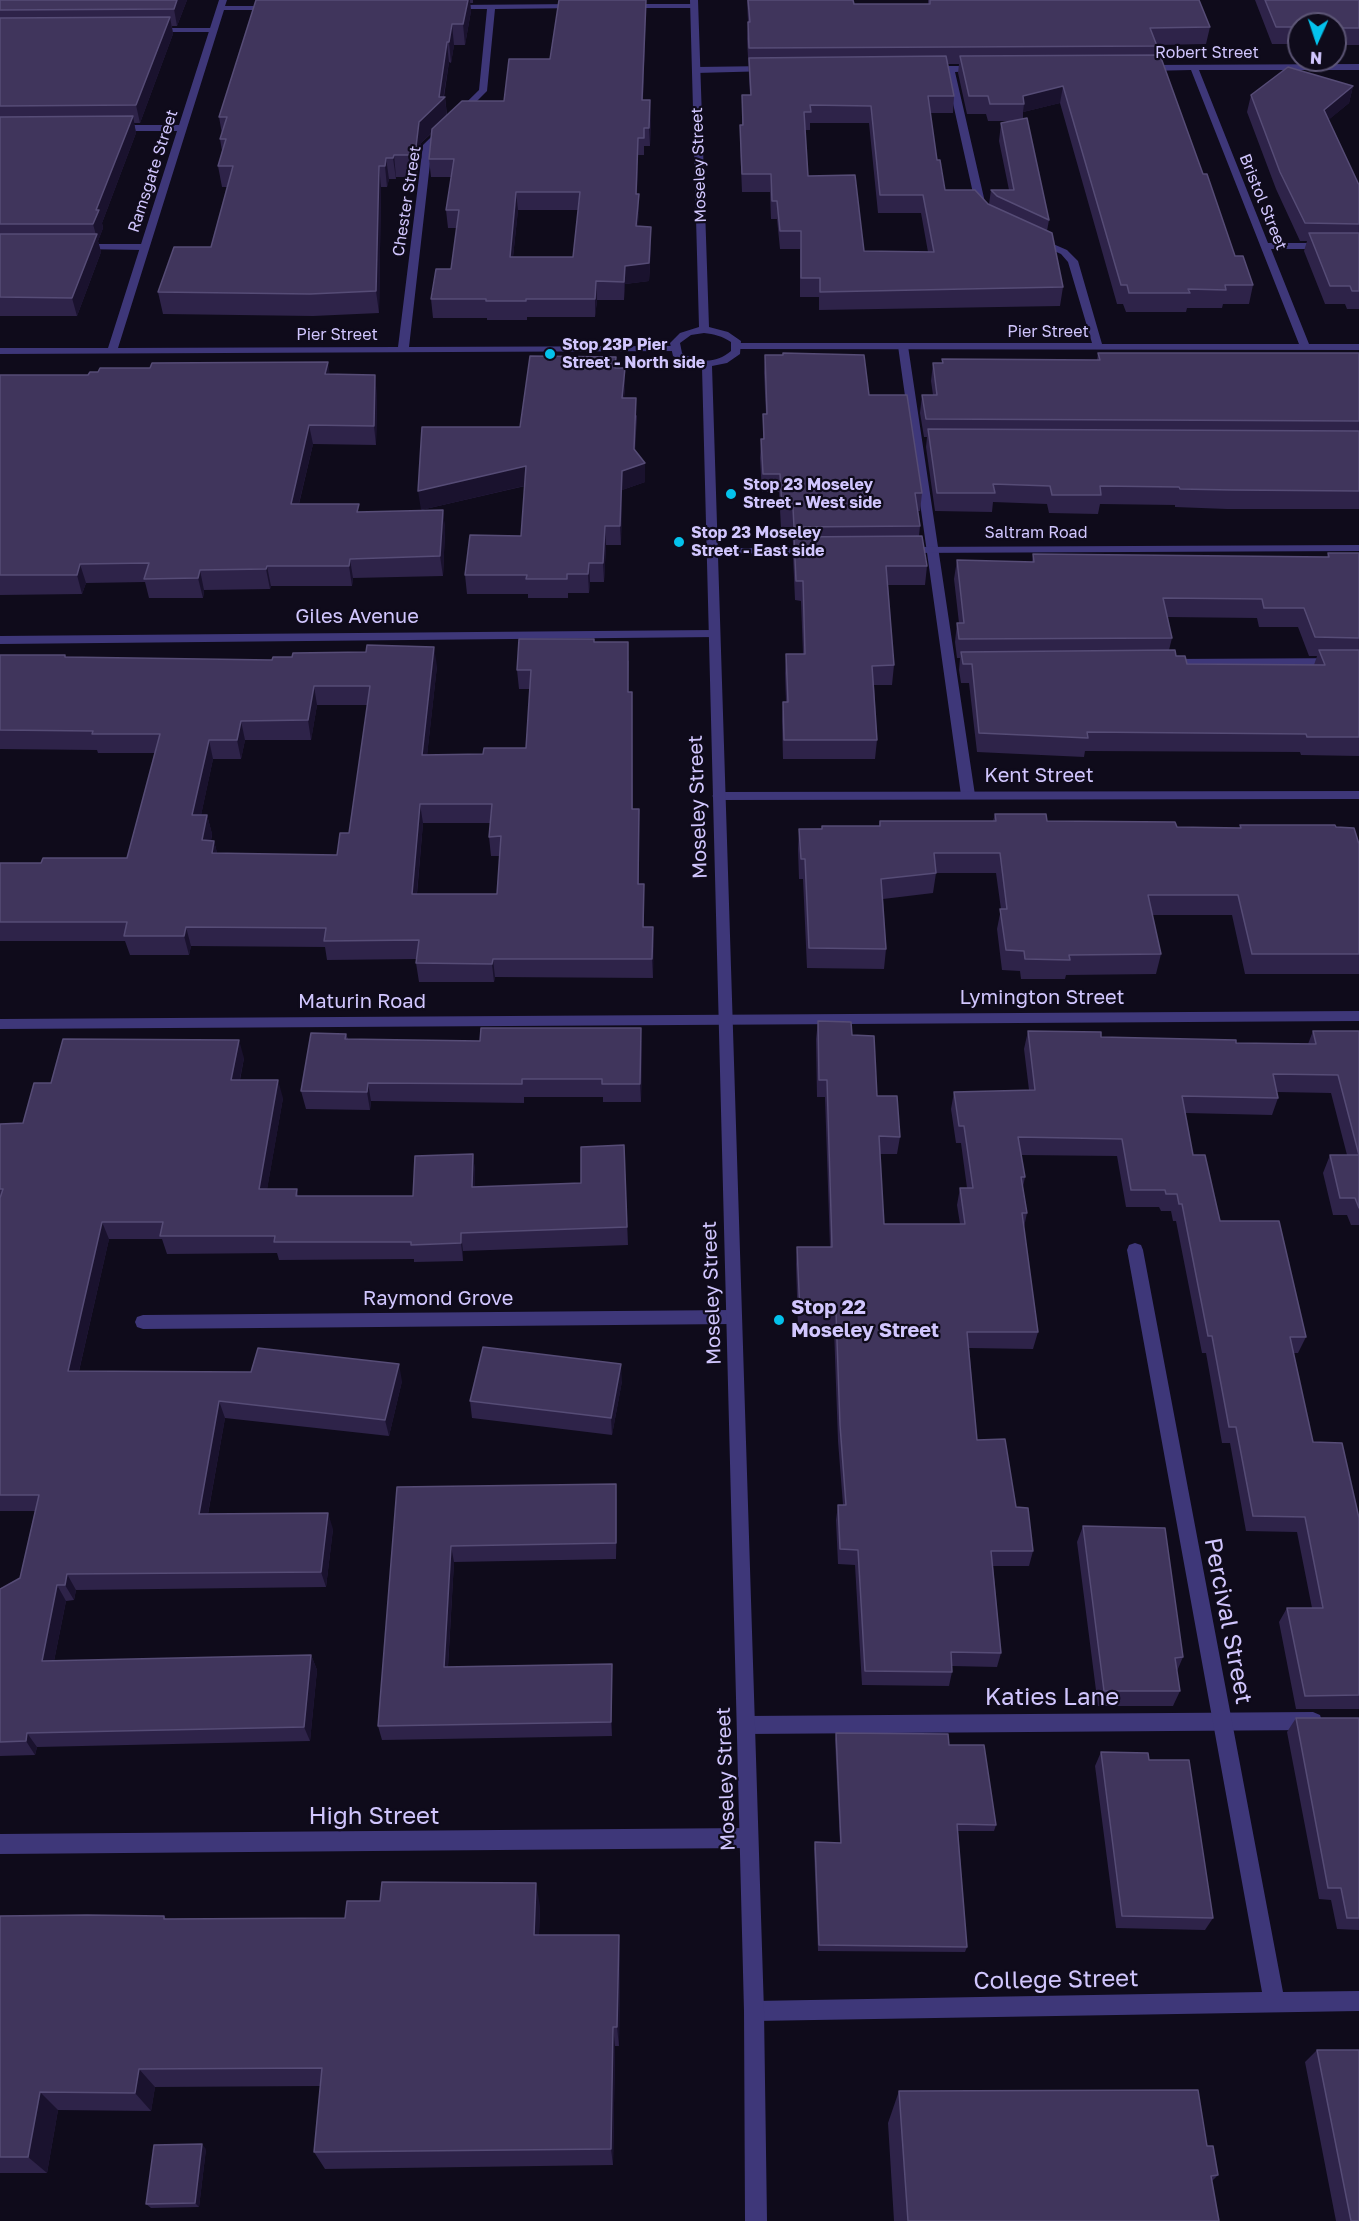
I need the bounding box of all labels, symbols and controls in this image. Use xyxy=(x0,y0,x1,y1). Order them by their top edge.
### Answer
north arrow xyxy=(1287,12,1347,72)
street label: Robert Street xyxy=(1155,43,1259,63)
text: N xyxy=(1310,48,1323,68)
street label: Ramsgate Street xyxy=(124,107,182,235)
street label: Moseley Street xyxy=(687,107,711,223)
street label: Chester Street xyxy=(389,144,425,258)
street label: Bristol Street xyxy=(1235,151,1291,253)
street label: Pier Street xyxy=(1007,322,1089,342)
street label: Pier Street xyxy=(296,325,378,345)
place label: Stop 23P Pier Street - North side xyxy=(562,335,705,373)
marker: Stop 23P Pier Street - North side xyxy=(543,347,557,361)
place label: Stop 23 Moseley Street - West side xyxy=(743,475,882,513)
marker: Stop 23 Moseley Street - West side xyxy=(724,487,738,501)
place label: Stop 23 Moseley Street - East side xyxy=(691,523,824,561)
street label: Saltram Road xyxy=(985,523,1087,543)
marker: Stop 23 Moseley Street - East side xyxy=(672,535,686,549)
street label: Giles Avenue xyxy=(295,605,419,629)
street label: Moseley Street xyxy=(683,735,713,879)
street label: Kent Street xyxy=(984,764,1094,788)
street label: Lymington Street xyxy=(959,986,1125,1010)
street label: Maturin Road xyxy=(298,990,426,1014)
street label: Moseley Street xyxy=(697,1221,727,1365)
street label: Raymond Grove xyxy=(363,1287,513,1311)
place label: Stop 22 Moseley Street xyxy=(791,1296,939,1343)
marker: Stop 22 Moseley Street xyxy=(772,1313,786,1327)
street label: Percival Street xyxy=(1198,1535,1258,1707)
street label: Katies Lane xyxy=(985,1683,1119,1711)
street label: Moseley Street xyxy=(711,1707,741,1851)
street label: High Street xyxy=(308,1802,440,1830)
street label: College Street xyxy=(973,1964,1139,1996)

